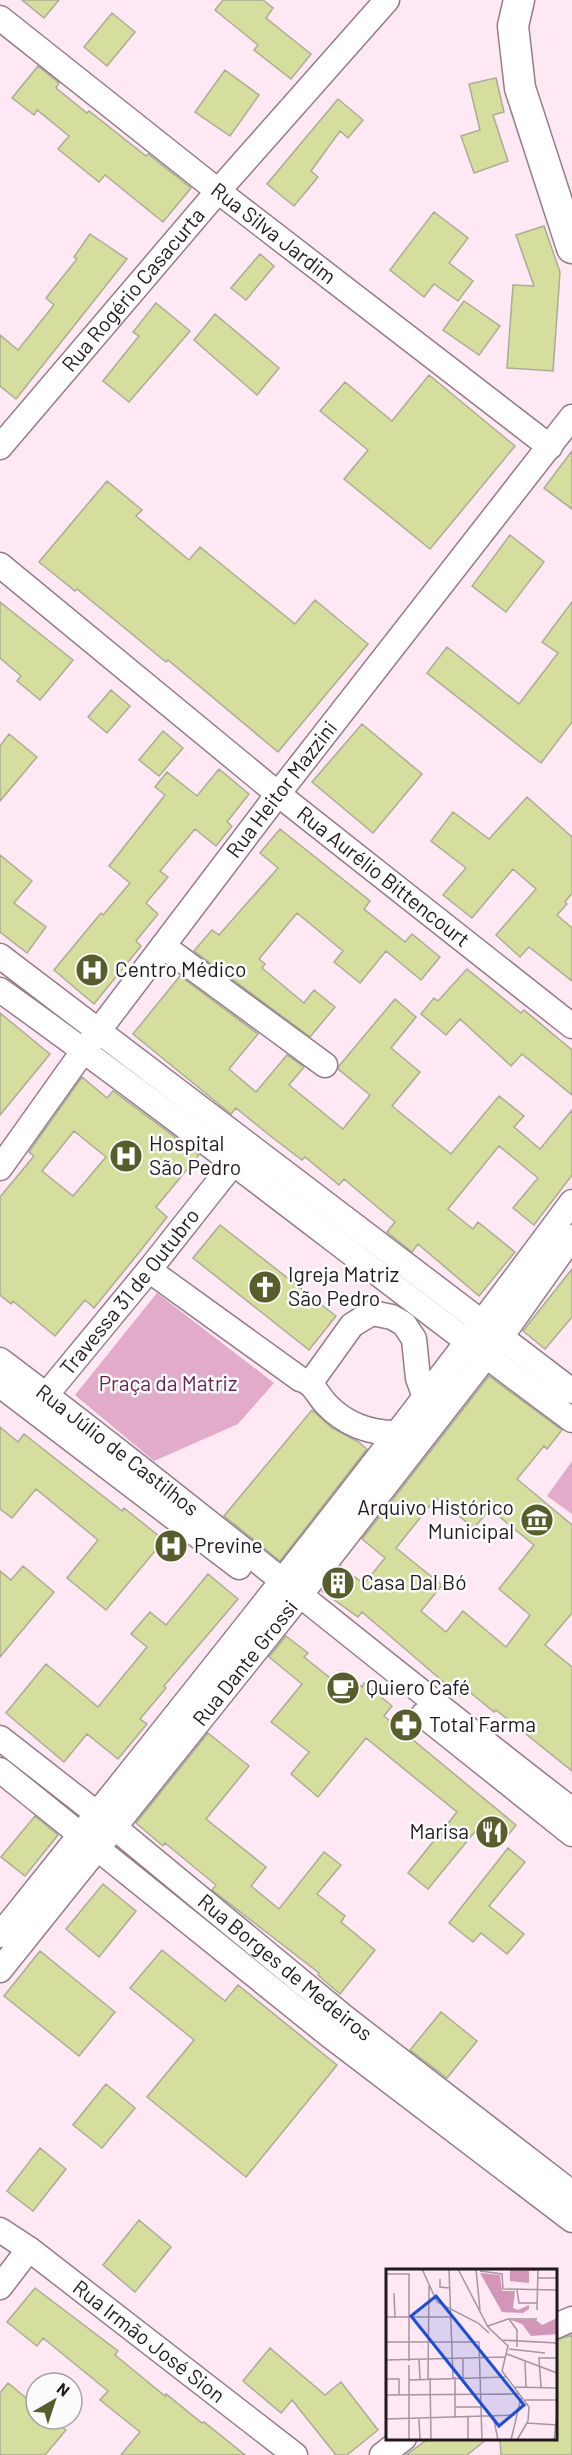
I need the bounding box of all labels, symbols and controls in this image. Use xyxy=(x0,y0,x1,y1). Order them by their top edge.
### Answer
street label: Rua Silva Jardim xyxy=(207,176,341,288)
street label: Rua Rogério Casacurta xyxy=(56,202,209,376)
street label: Rua Heitor Mazzini xyxy=(220,715,342,862)
street label: Rua Aurélio Bittencourt xyxy=(293,800,475,951)
hospital icon: Centro Médico xyxy=(74,952,110,988)
place label: Centro Médico xyxy=(115,956,246,981)
place label: Hospital São Pedro xyxy=(149,1130,241,1179)
hospital icon: Hospital São Pedro xyxy=(108,1138,144,1174)
street label: Travessa 31 de Outubro xyxy=(54,1203,204,1380)
place label: Igreja Matriz São Pedro xyxy=(288,1261,399,1310)
church icon: Igreja Matriz São Pedro xyxy=(247,1269,283,1305)
park label: Praça da Matriz xyxy=(99,1370,237,1395)
street label: Rua Júlio de Castilhos xyxy=(32,1378,204,1520)
place label: Arquivo Histórico Municipal xyxy=(357,1494,514,1543)
museum icon: Arquivo Histórico Municipal xyxy=(519,1502,555,1538)
hospital icon: Previne xyxy=(153,1528,189,1564)
place label: Previne xyxy=(194,1532,263,1557)
building icon: Casa Dal Bó xyxy=(320,1565,356,1601)
place label: Casa Dal Bó xyxy=(361,1569,466,1594)
street label: Rua Dante Grossi xyxy=(187,1594,302,1730)
cafe icon: Quiero Café xyxy=(325,1670,361,1706)
place label: Quiero Café xyxy=(366,1674,470,1699)
pharmacy icon: Total Farma xyxy=(388,1707,424,1743)
place label: Total Farma xyxy=(429,1711,536,1736)
restaurant icon: Marisa xyxy=(474,1814,510,1850)
place label: Marisa xyxy=(409,1818,469,1843)
street label: Rua Borges de Medeiros xyxy=(194,1888,378,2045)
inset map xyxy=(386,2269,557,2440)
street label: Rua Irmão José Sion xyxy=(69,2274,230,2407)
north arrow xyxy=(24,2371,84,2431)
text: N xyxy=(54,2378,74,2400)

